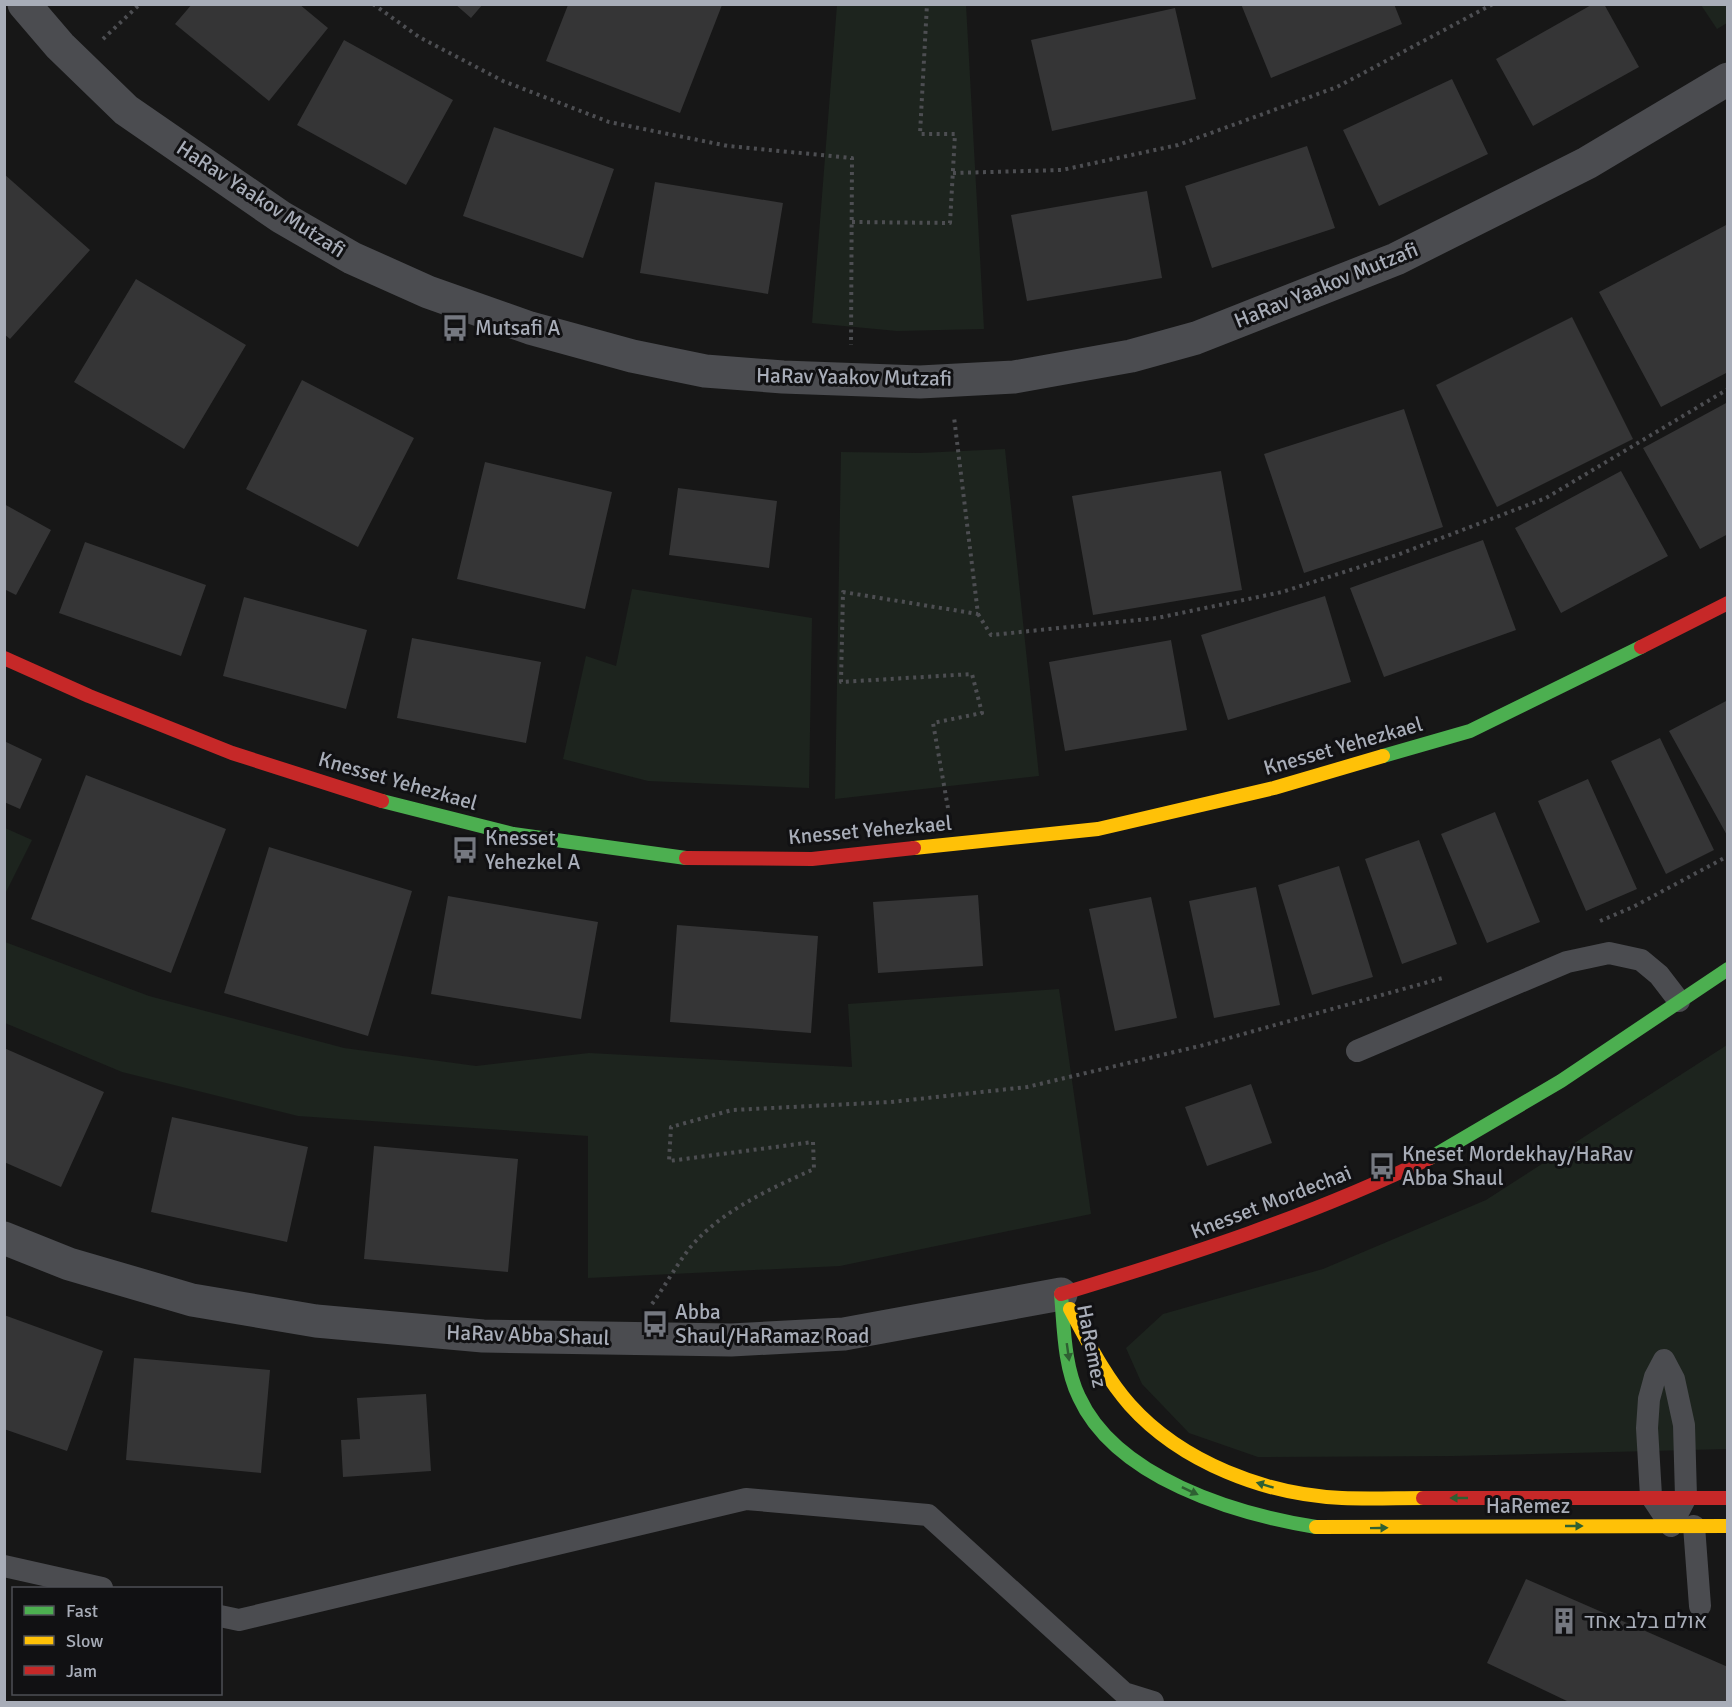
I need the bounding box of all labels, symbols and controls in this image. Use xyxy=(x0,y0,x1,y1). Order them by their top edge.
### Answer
street label: HaRav Yaakov Mutzafi xyxy=(172,135,350,263)
street label: HaRav Yaakov Mutzafi xyxy=(1230,236,1422,334)
bus stop icon: Mutsafi A xyxy=(440,313,470,343)
place label: Mutsafi A xyxy=(475,315,560,341)
street label: HaRav Yaakov Mutzafi xyxy=(756,362,952,392)
street label: Knesset Yehezkael xyxy=(1260,711,1426,781)
street label: Knesset Yehezkael xyxy=(315,746,481,816)
street label: Knesset Yehezkael xyxy=(787,810,953,850)
place label: Knesset Yehezkel A xyxy=(485,825,581,875)
bus stop icon: Knesset Yehezkel A xyxy=(450,835,480,865)
place label: Kneset Mordekhay/HaRav Abba Shaul xyxy=(1402,1141,1633,1191)
bus stop icon: Kneset Mordekhay/HaRav Abba Shaul xyxy=(1367,1151,1397,1181)
street label: Knesset Mordechai xyxy=(1187,1159,1355,1245)
place label: Abba Shaul/HaRamaz Road xyxy=(675,1299,870,1349)
street label: HaRemez xyxy=(1071,1302,1113,1390)
bus stop icon: Abba Shaul/HaRamaz Road xyxy=(640,1309,670,1339)
street label: HaRav Abba Shaul xyxy=(446,1319,610,1351)
one-way arrow xyxy=(1064,1343,1073,1362)
one-way arrow xyxy=(1256,1480,1274,1489)
one-way arrow xyxy=(1181,1487,1199,1497)
one-way arrow xyxy=(1450,1493,1469,1502)
street label: HaRemez xyxy=(1486,1493,1570,1519)
one-way arrow xyxy=(1565,1521,1584,1531)
one-way arrow xyxy=(1370,1523,1389,1533)
legend xyxy=(12,1587,222,1695)
text: Fast xyxy=(66,1600,98,1622)
building icon: אולם בלב אחד xyxy=(1549,1606,1579,1636)
place label: אולם בלב אחד xyxy=(1584,1608,1707,1634)
text: Slow xyxy=(66,1630,103,1652)
text: Jam xyxy=(66,1660,97,1682)

